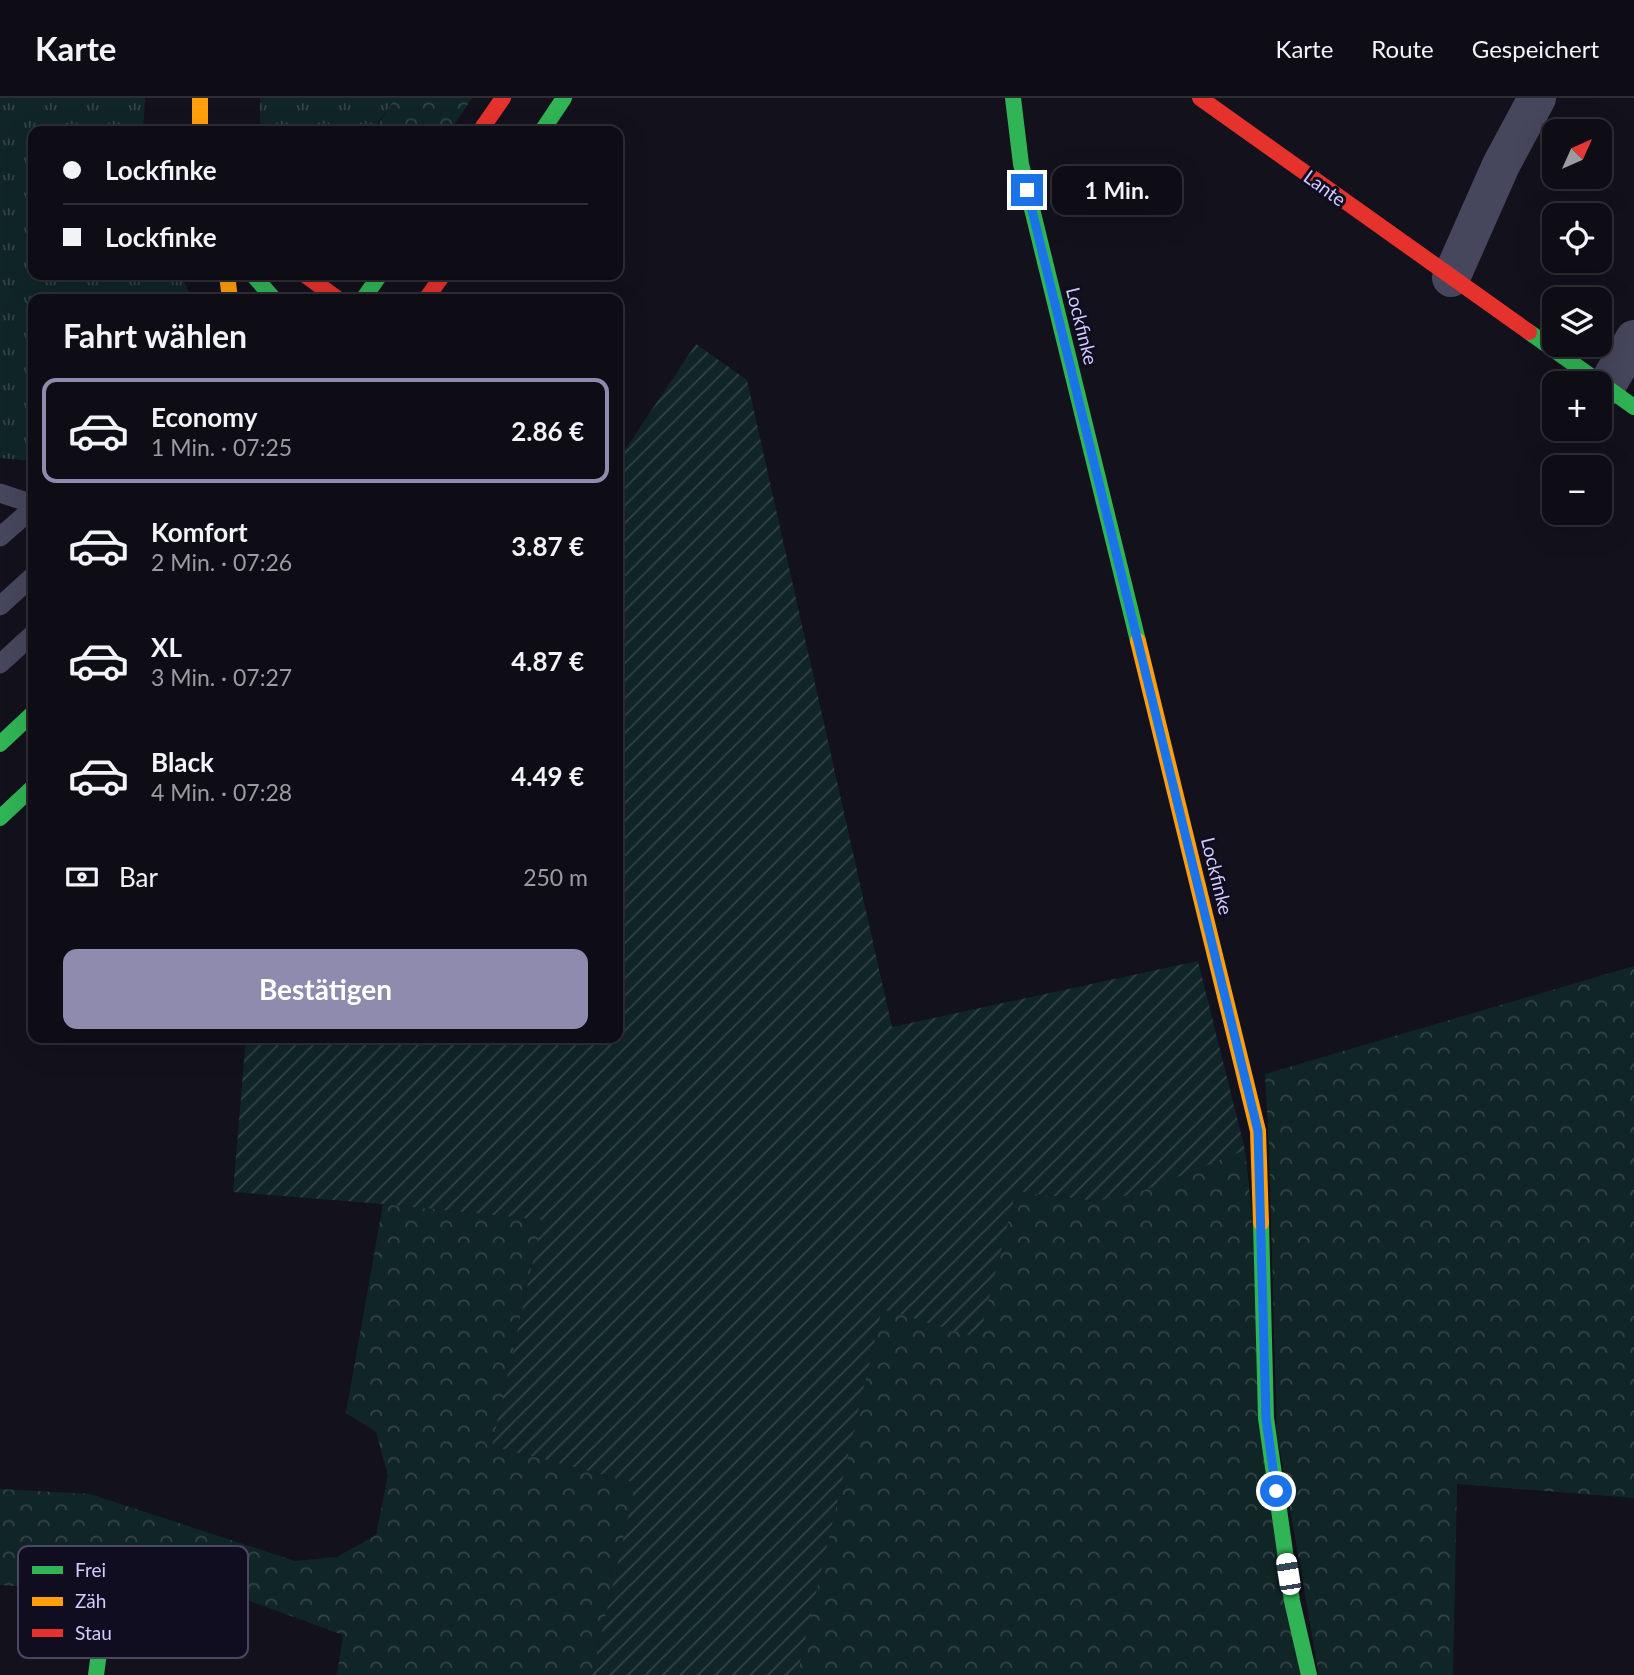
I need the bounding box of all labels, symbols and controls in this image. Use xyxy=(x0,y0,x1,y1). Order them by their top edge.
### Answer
text: Karte xyxy=(35,28,116,68)
text: Karte xyxy=(1276,34,1333,63)
text: Route xyxy=(1371,34,1434,63)
text: Gespeichert xyxy=(1472,34,1599,63)
north arrow xyxy=(1542,119,1612,189)
map controls xyxy=(1542,119,1612,525)
text: Lockfinke xyxy=(105,154,217,186)
street label: Lante xyxy=(1300,165,1351,211)
callout: 1 Min. xyxy=(1052,166,1181,214)
route end xyxy=(1011,174,1043,206)
text: 1 Min. xyxy=(1085,176,1149,204)
button: locate xyxy=(1542,203,1612,273)
text: Lockfinke xyxy=(105,221,217,253)
street label: Lockfinke xyxy=(1062,285,1103,367)
button: layers xyxy=(1542,287,1612,357)
text: Fahrt wählen xyxy=(63,316,247,355)
button: + xyxy=(1542,371,1612,441)
icon: car xyxy=(67,399,130,462)
text: Economy xyxy=(151,401,257,433)
text: 2.86 € xyxy=(511,415,584,447)
text: 1 Min. · 07:25 xyxy=(151,433,292,461)
button: − xyxy=(1542,455,1612,525)
icon: car xyxy=(67,514,130,577)
text: Komfort xyxy=(151,516,248,548)
text: 3.87 € xyxy=(511,530,584,562)
text: 2 Min. · 07:26 xyxy=(151,548,292,576)
icon: car xyxy=(67,629,130,692)
text: XL xyxy=(151,631,182,663)
text: 4.87 € xyxy=(511,645,584,677)
text: 3 Min. · 07:27 xyxy=(151,663,292,691)
icon: car xyxy=(67,744,130,807)
text: Black xyxy=(151,746,214,778)
text: 4.49 € xyxy=(511,760,584,792)
text: 4 Min. · 07:28 xyxy=(151,778,292,806)
street label: Lockfinke xyxy=(1197,835,1238,917)
icon: cash xyxy=(63,858,101,896)
text: Bar xyxy=(119,861,158,893)
text: 250 m xyxy=(523,863,588,891)
button: Bestätigen xyxy=(63,949,588,1029)
route start xyxy=(1260,1475,1292,1507)
legend xyxy=(18,1546,248,1658)
car xyxy=(1275,1552,1302,1596)
text: Frei xyxy=(75,1558,106,1581)
text: Zäh xyxy=(75,1589,106,1612)
text: Stau xyxy=(75,1621,112,1644)

